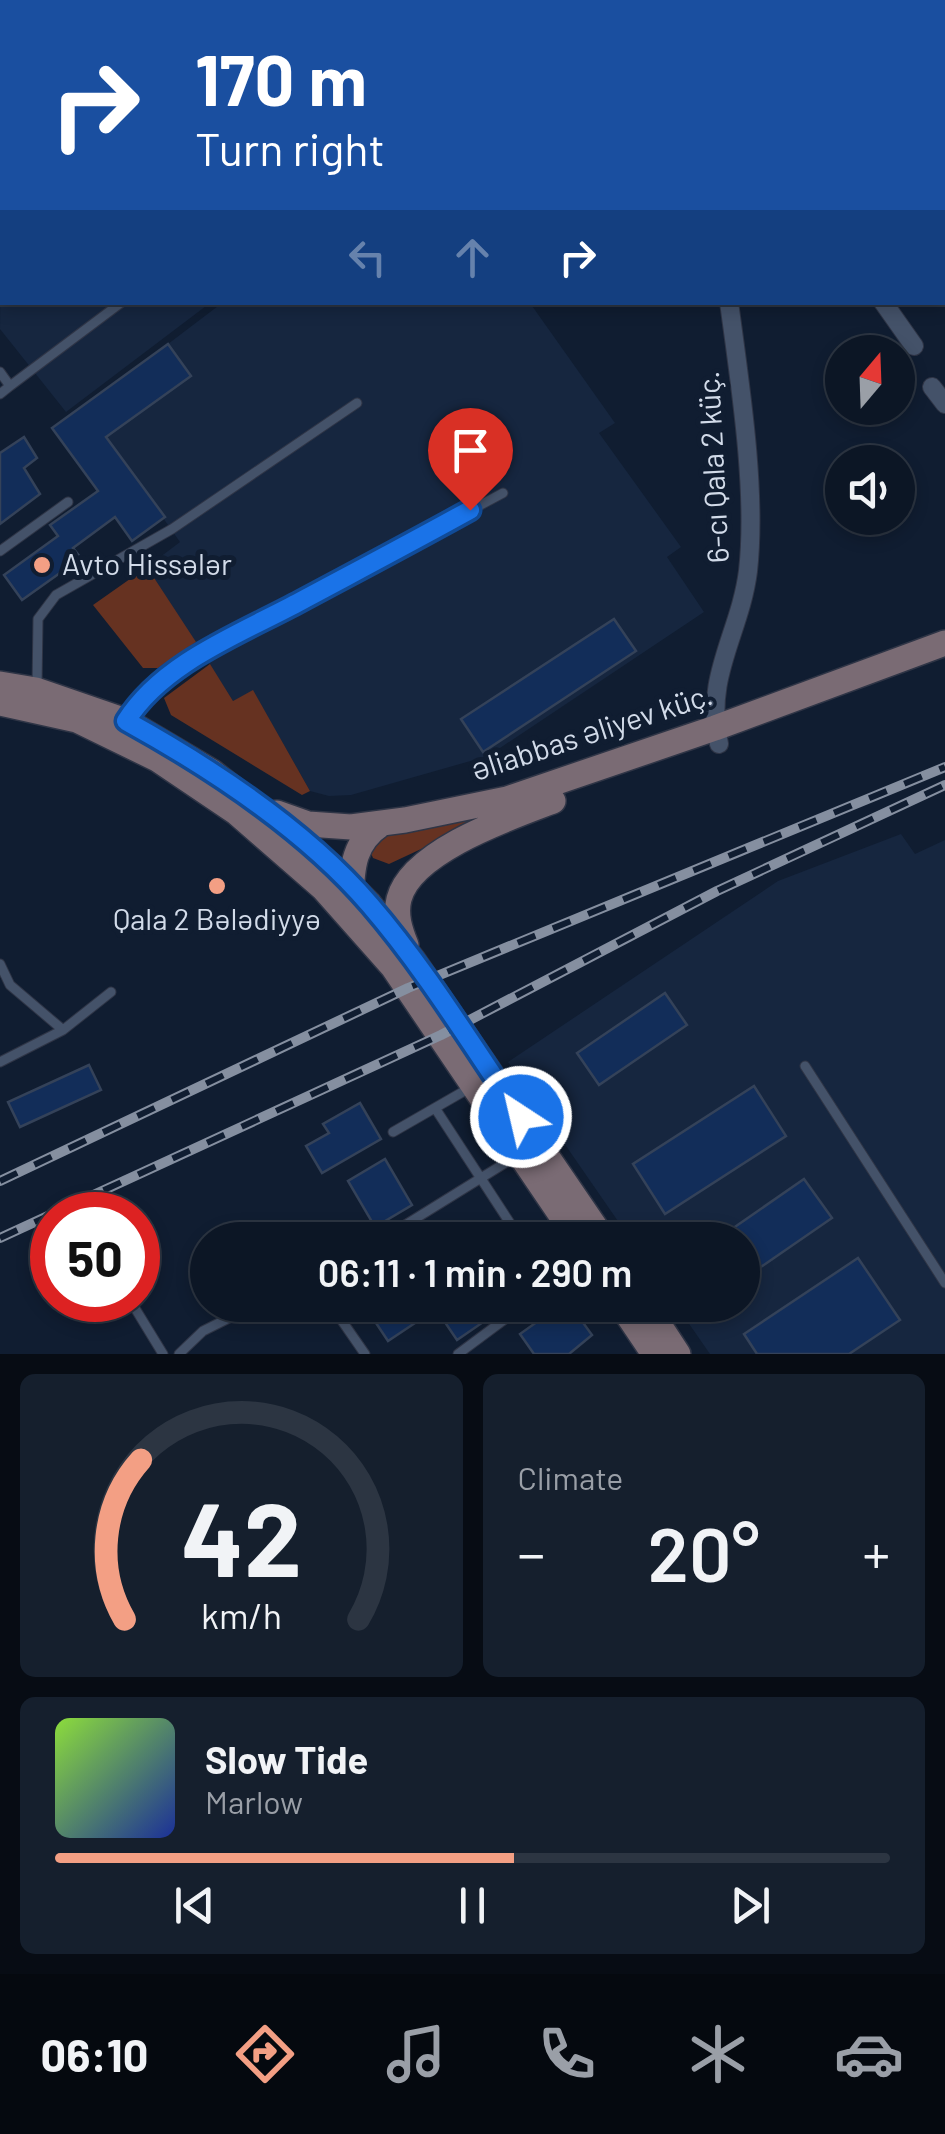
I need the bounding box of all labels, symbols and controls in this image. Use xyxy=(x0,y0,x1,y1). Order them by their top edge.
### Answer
text: 170 m xyxy=(195,36,367,120)
icon: right xyxy=(30,40,160,170)
text: Turn right xyxy=(195,121,385,175)
icon: left xyxy=(340,230,395,285)
icon: ahead xyxy=(445,230,500,285)
icon: right xyxy=(550,230,605,285)
north arrow xyxy=(825,335,915,425)
map controls xyxy=(825,335,915,535)
street label: 6-cı Qala 2 küç. xyxy=(689,370,735,564)
pin xyxy=(428,408,513,511)
icon: arrive xyxy=(443,423,498,478)
button: sound xyxy=(825,445,915,535)
place label: Avto Hissələr xyxy=(62,545,232,581)
marker: Avto Hissələr xyxy=(31,554,53,576)
street label: Əliabbas Əliyev küç. xyxy=(466,675,717,787)
marker: Qala 2 Bələdiyyə xyxy=(206,875,228,897)
place label: Qala 2 Bələdiyyə xyxy=(113,900,321,936)
position arrow xyxy=(469,1065,573,1169)
speed limit sign: 50 xyxy=(30,1192,160,1322)
text: 06:11 · 1 min · 290 m xyxy=(318,1249,632,1295)
text: Climate xyxy=(518,1458,623,1496)
text: 42 xyxy=(181,1473,302,1598)
text: 20° xyxy=(648,1507,760,1597)
text: − xyxy=(518,1519,545,1585)
text: + xyxy=(862,1519,890,1585)
text: km/h xyxy=(201,1593,282,1636)
text: Slow Tide xyxy=(205,1736,368,1782)
text: Marlow xyxy=(205,1782,303,1820)
icon: previous xyxy=(167,1878,222,1933)
icon: pause xyxy=(445,1878,500,1933)
icon: next xyxy=(723,1878,778,1933)
icon: directions xyxy=(230,2019,300,2089)
icon: music xyxy=(381,2019,451,2089)
icon: phone xyxy=(532,2019,602,2089)
icon: climate xyxy=(683,2019,753,2089)
icon: car xyxy=(834,2019,904,2089)
text: 06:10 xyxy=(41,2027,148,2081)

